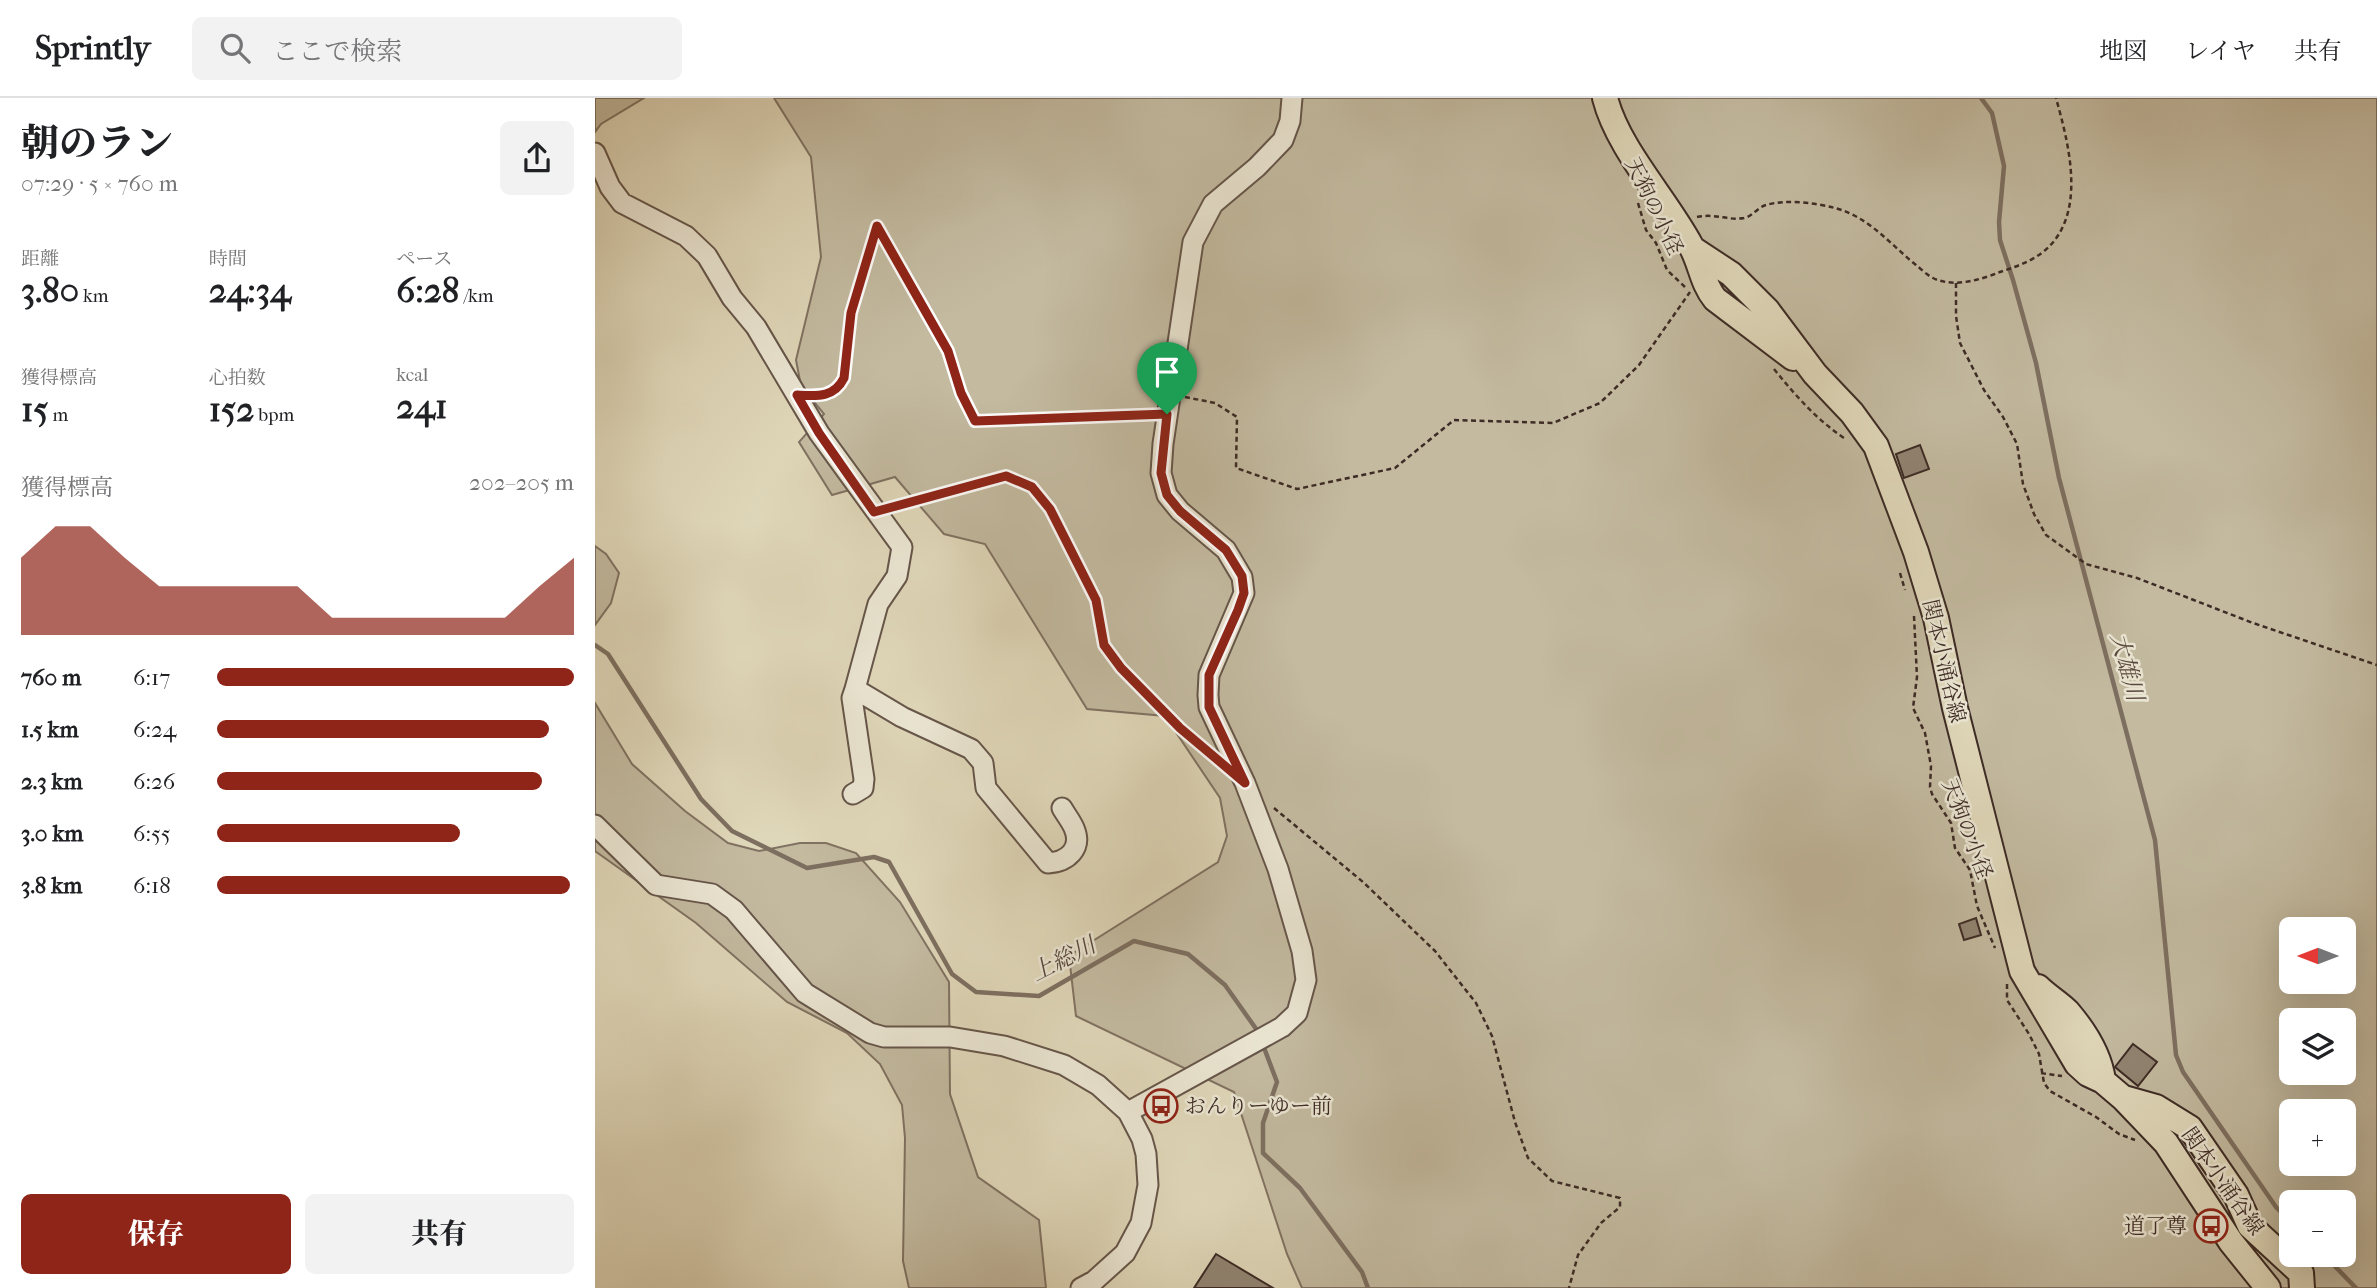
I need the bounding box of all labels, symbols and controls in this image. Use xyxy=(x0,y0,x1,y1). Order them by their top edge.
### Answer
search box xyxy=(192,17,682,80)
text: Sprintly xyxy=(35,29,150,68)
icon: search xyxy=(216,29,254,67)
text: ここで検索 xyxy=(272,36,402,67)
text: 地図 xyxy=(2099,37,2147,65)
text: レイヤ xyxy=(2185,37,2256,65)
text: 共有 xyxy=(2294,37,2342,65)
text: 朝のラン xyxy=(21,121,173,166)
button: share xyxy=(500,121,574,195)
street label: 天狗の小径 xyxy=(1620,154,1688,258)
text: 07:29 · 5 × 760 m xyxy=(21,170,178,197)
text: 距離 xyxy=(21,248,59,270)
text: 時間 xyxy=(209,248,247,270)
text: ペース xyxy=(396,248,452,270)
text: 3.80 xyxy=(21,270,79,311)
text: 24:34 xyxy=(209,270,291,311)
text: 6:28 xyxy=(396,270,459,311)
text: km xyxy=(79,285,109,307)
text: /km xyxy=(459,285,494,307)
pin xyxy=(1137,342,1197,414)
icon: arrive xyxy=(1148,353,1186,391)
text: kcal xyxy=(396,364,428,386)
text: 獲得標高 xyxy=(21,367,97,389)
text: 心拍数 xyxy=(209,367,266,389)
text: 241 xyxy=(396,386,447,427)
text: 15 xyxy=(21,389,48,430)
text: 152 xyxy=(209,389,254,430)
text: m xyxy=(48,404,68,426)
text: bpm xyxy=(254,404,294,426)
text: 202–205 m xyxy=(469,469,574,496)
text: 獲得標高 xyxy=(21,474,113,501)
street label: 関本小涌谷線 xyxy=(1918,597,1970,725)
water label: 大雄川 xyxy=(2105,630,2150,707)
text: 760 m xyxy=(21,664,81,691)
text: 6:17 xyxy=(133,664,170,691)
text: 1.5 km xyxy=(21,716,79,743)
text: 6:24 xyxy=(133,716,176,743)
text: 2.3 km xyxy=(21,768,83,795)
text: 6:26 xyxy=(133,768,175,795)
street label: 天狗の小径 xyxy=(1937,776,1997,882)
text: 3.0 km xyxy=(21,820,83,847)
text: 6:55 xyxy=(133,820,171,847)
text: 3.8 km xyxy=(21,872,82,899)
text: 6:18 xyxy=(133,872,171,899)
north arrow xyxy=(2279,917,2355,994)
map controls xyxy=(2279,917,2356,1267)
water label: 上総川 xyxy=(1026,930,1103,987)
button: layers xyxy=(2279,1008,2356,1085)
bus stop icon: おんりーゆー前 xyxy=(1142,1087,1180,1125)
place label: おんりーゆー前 xyxy=(1185,1094,1332,1118)
button: + xyxy=(2279,1099,2356,1176)
street label: 関本小涌谷線 xyxy=(2177,1123,2269,1239)
button: − xyxy=(2279,1190,2356,1267)
button: 保存 xyxy=(21,1194,291,1274)
button: 共有 xyxy=(305,1194,574,1274)
bus stop icon: 道了尊 xyxy=(2192,1207,2230,1245)
place label: 道了尊 xyxy=(2124,1214,2187,1238)

